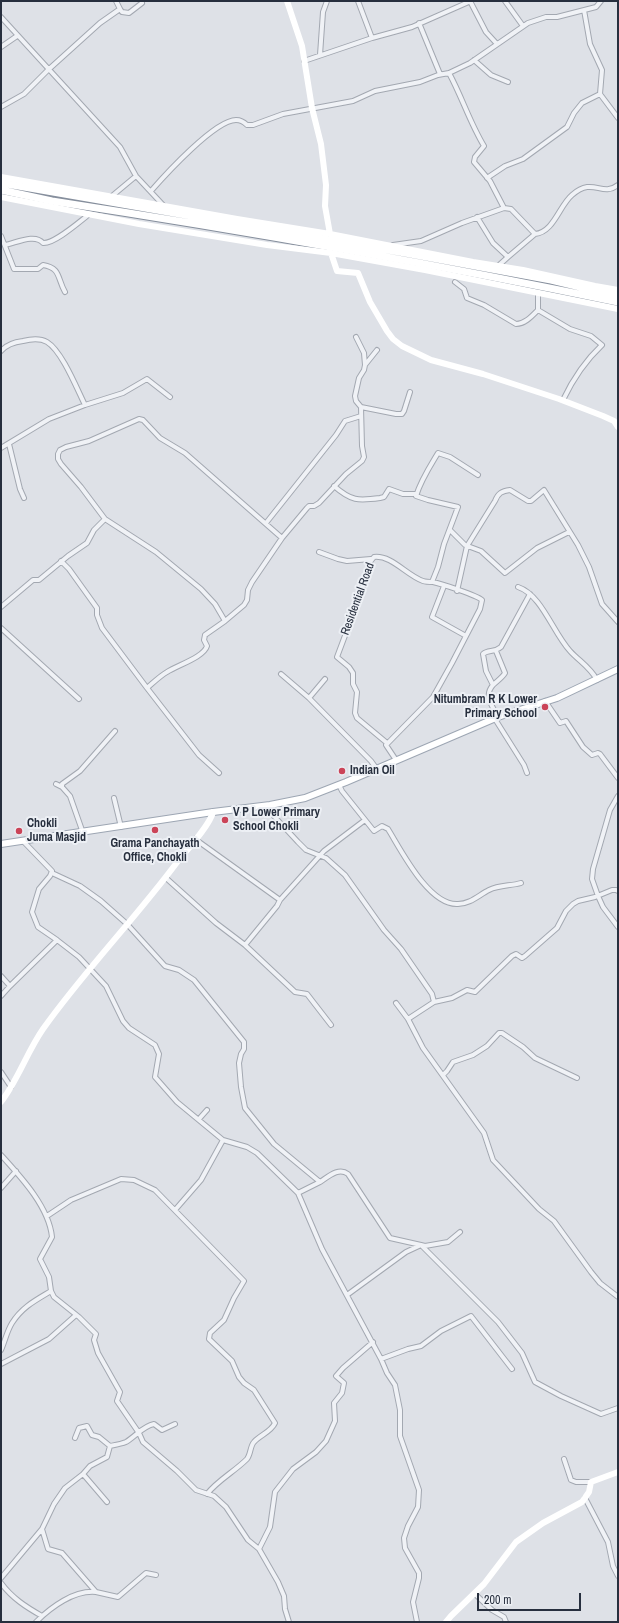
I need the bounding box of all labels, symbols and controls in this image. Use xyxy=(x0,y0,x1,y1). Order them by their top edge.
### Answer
street label: Residential Road xyxy=(338,561,378,637)
place label: Nitumbram R K Lower Primary School xyxy=(434,693,537,721)
marker: Nitumbram R K Lower Primary School xyxy=(540,702,550,712)
place label: Indian Oil xyxy=(350,764,395,778)
marker: Indian Oil xyxy=(337,766,347,776)
place label: V P Lower Primary School Chokli xyxy=(233,806,320,834)
marker: V P Lower Primary School Chokli xyxy=(220,815,230,825)
place label: Chokli Juma Masjid xyxy=(27,817,86,845)
marker: Grama Panchayath Office, Chokli xyxy=(150,825,160,835)
marker: Chokli Juma Masjid xyxy=(14,826,24,836)
place label: Grama Panchayath Office, Chokli xyxy=(110,837,200,865)
scale bar xyxy=(479,1585,583,1611)
text: 200 m xyxy=(484,1592,511,1608)

